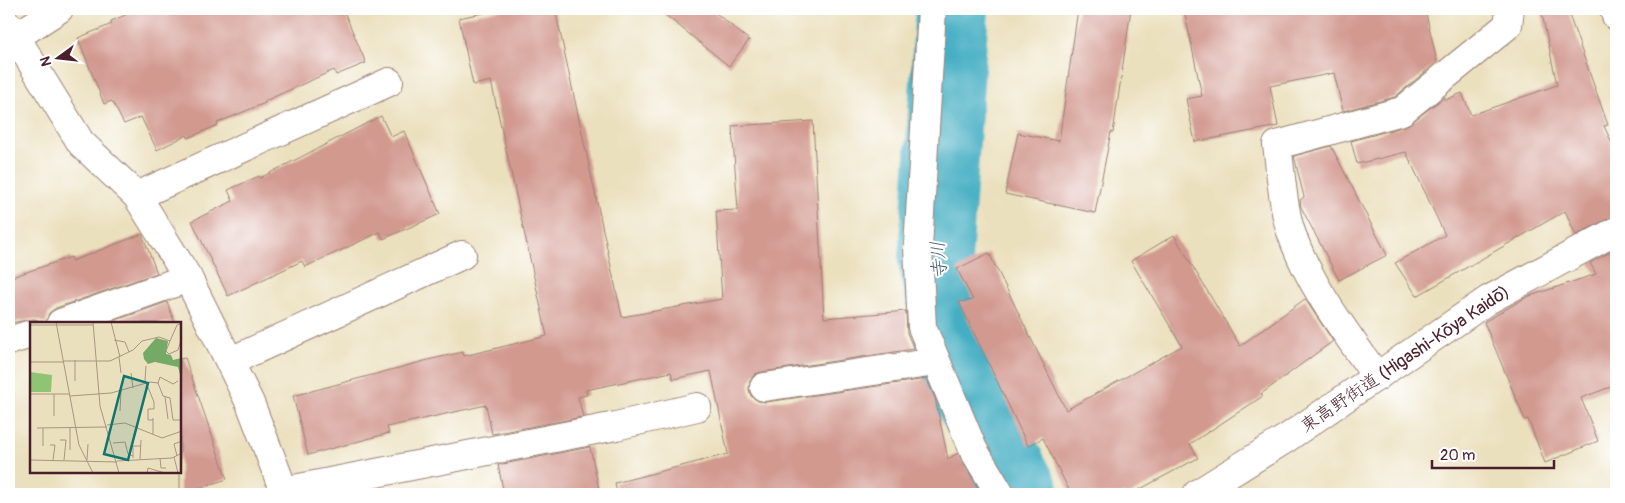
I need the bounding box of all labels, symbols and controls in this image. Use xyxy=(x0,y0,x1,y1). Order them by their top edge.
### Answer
north arrow xyxy=(32,32,82,82)
text: N xyxy=(36,54,55,68)
water label: 寺川 xyxy=(926,240,952,280)
street label: 東高野街道 (Higashi-Kōya Kaidō) xyxy=(1296,280,1514,438)
inset map xyxy=(30,322,181,473)
scale bar xyxy=(1432,438,1555,470)
text: 20 m xyxy=(1440,446,1475,465)

